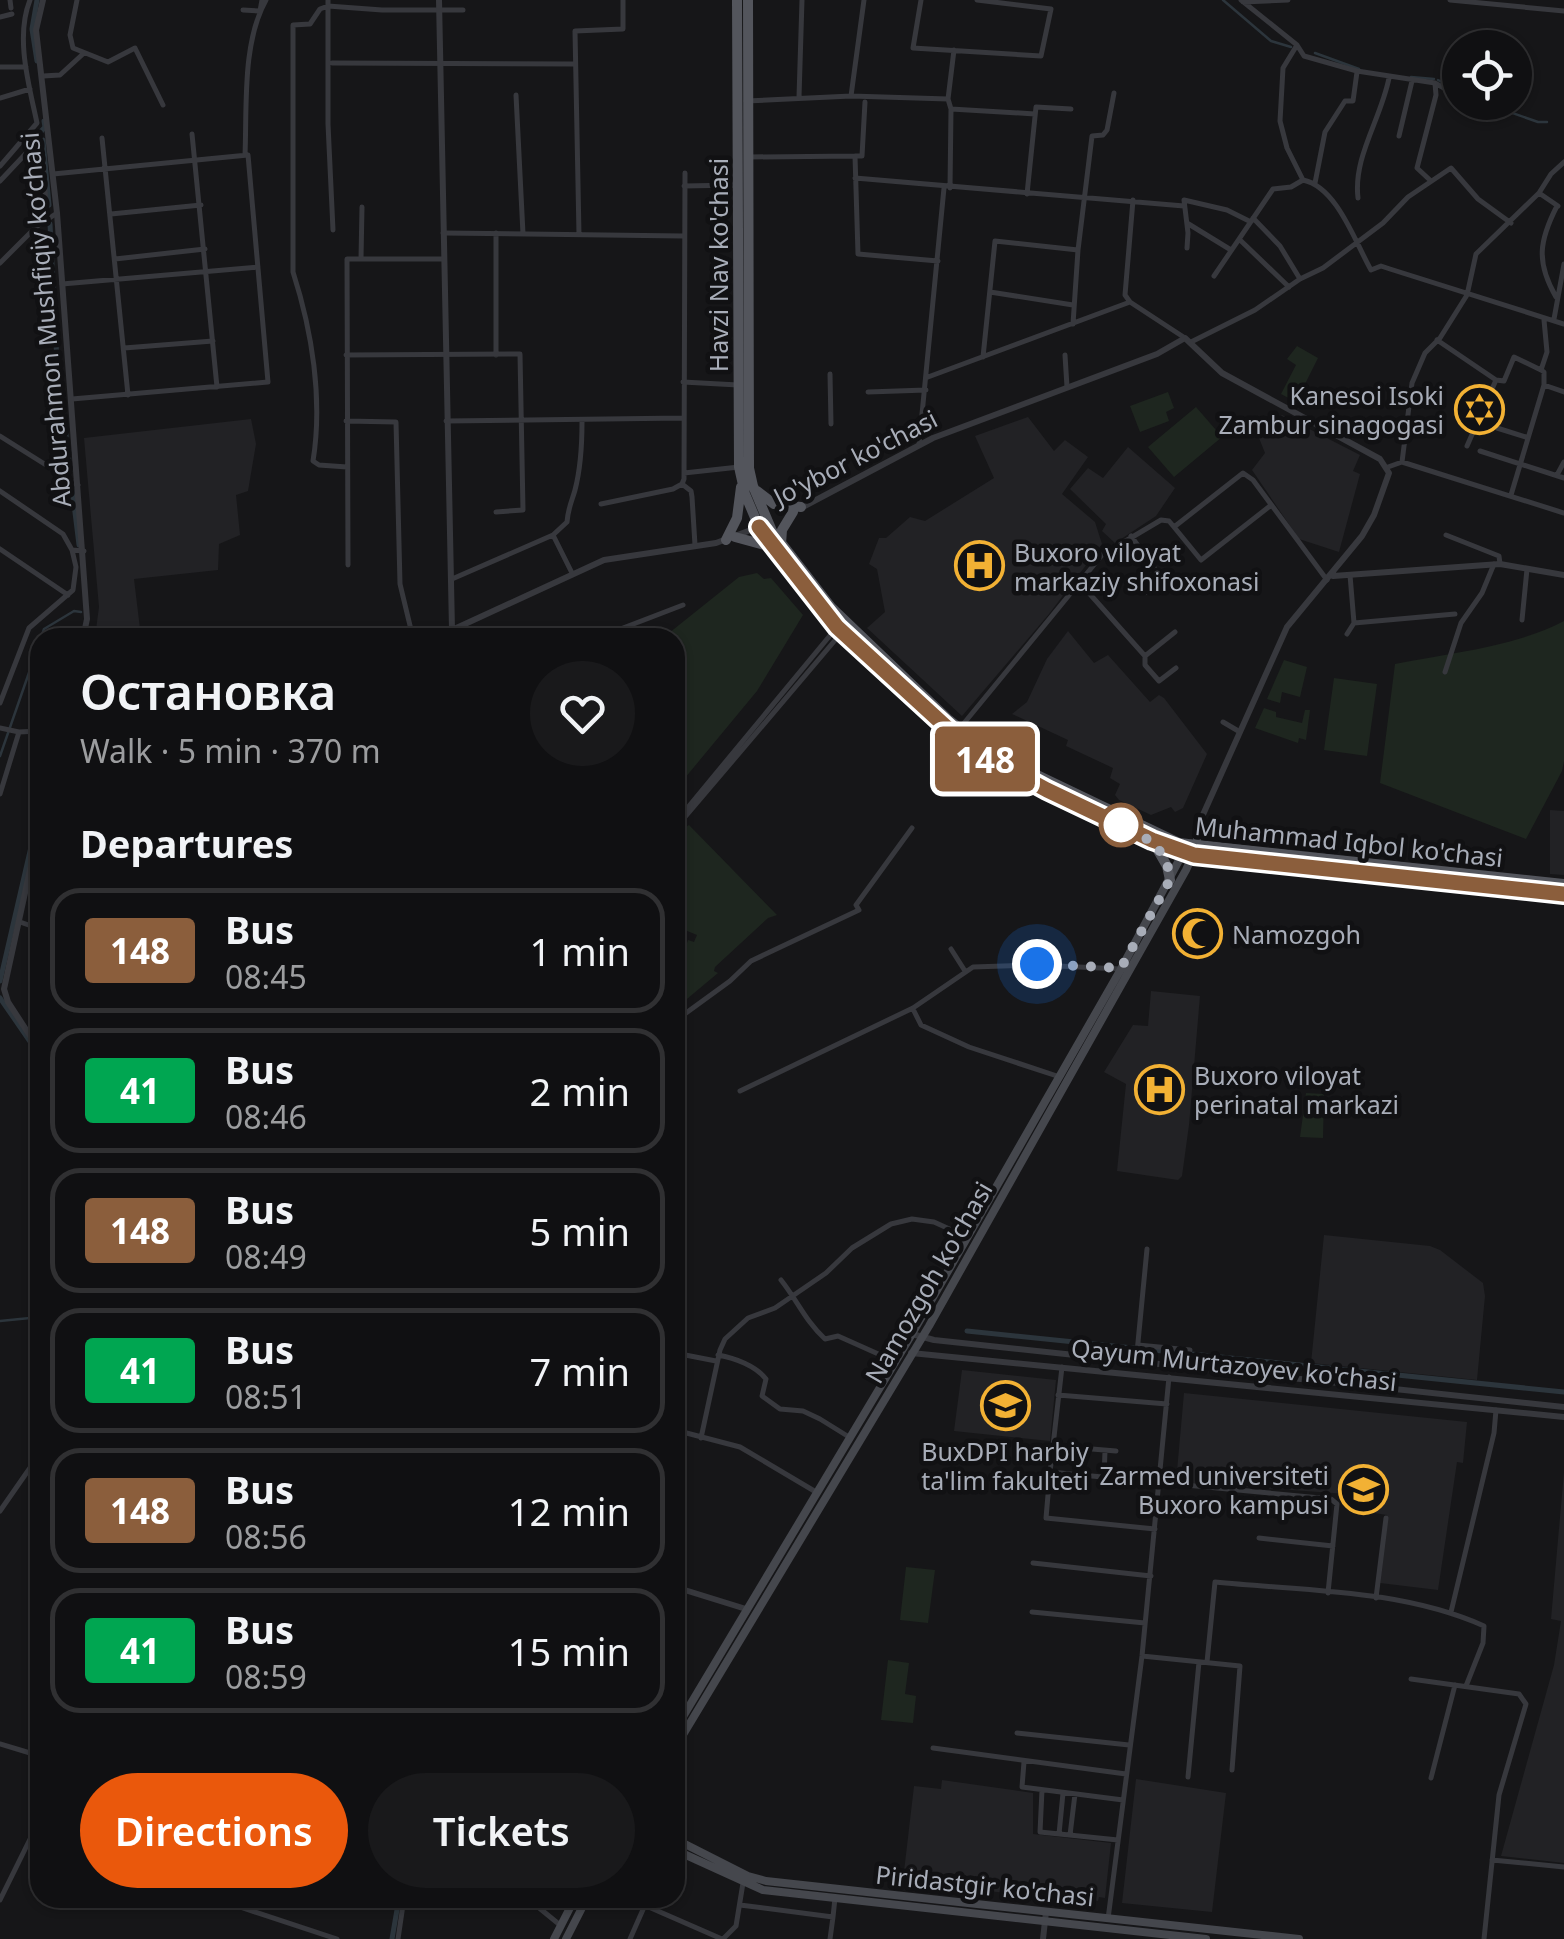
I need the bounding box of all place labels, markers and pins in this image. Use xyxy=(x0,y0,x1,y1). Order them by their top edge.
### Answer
place label: Kanesoi Isoki Zambur sinagogasi xyxy=(1218,378,1444,441)
synagogue icon: Kanesoi Isoki Zambur sinagogasi xyxy=(1453,383,1505,435)
place label: Buxoro viloyat markaziy shifoxonasi xyxy=(1014,535,1259,598)
hospital icon: Buxoro viloyat markaziy shifoxonasi xyxy=(953,540,1005,592)
unlabelled marker xyxy=(1100,804,1142,846)
mosque icon: Namozgoh xyxy=(1171,908,1223,960)
place label: Namozgoh xyxy=(1232,917,1361,951)
place label: Buxoro viloyat perinatal markazi xyxy=(1194,1058,1399,1121)
hospital icon: Buxoro viloyat perinatal markazi xyxy=(1133,1063,1185,1115)
school or university icon: BuxDPI harbiy ta'lim fakulteti xyxy=(979,1379,1031,1431)
place label: BuxDPI harbiy ta'lim fakulteti xyxy=(921,1434,1089,1497)
place label: Zarmed universiteti Buxoro kampusi xyxy=(1099,1458,1329,1521)
school or university icon: Zarmed universiteti Buxoro kampusi xyxy=(1338,1463,1390,1515)

